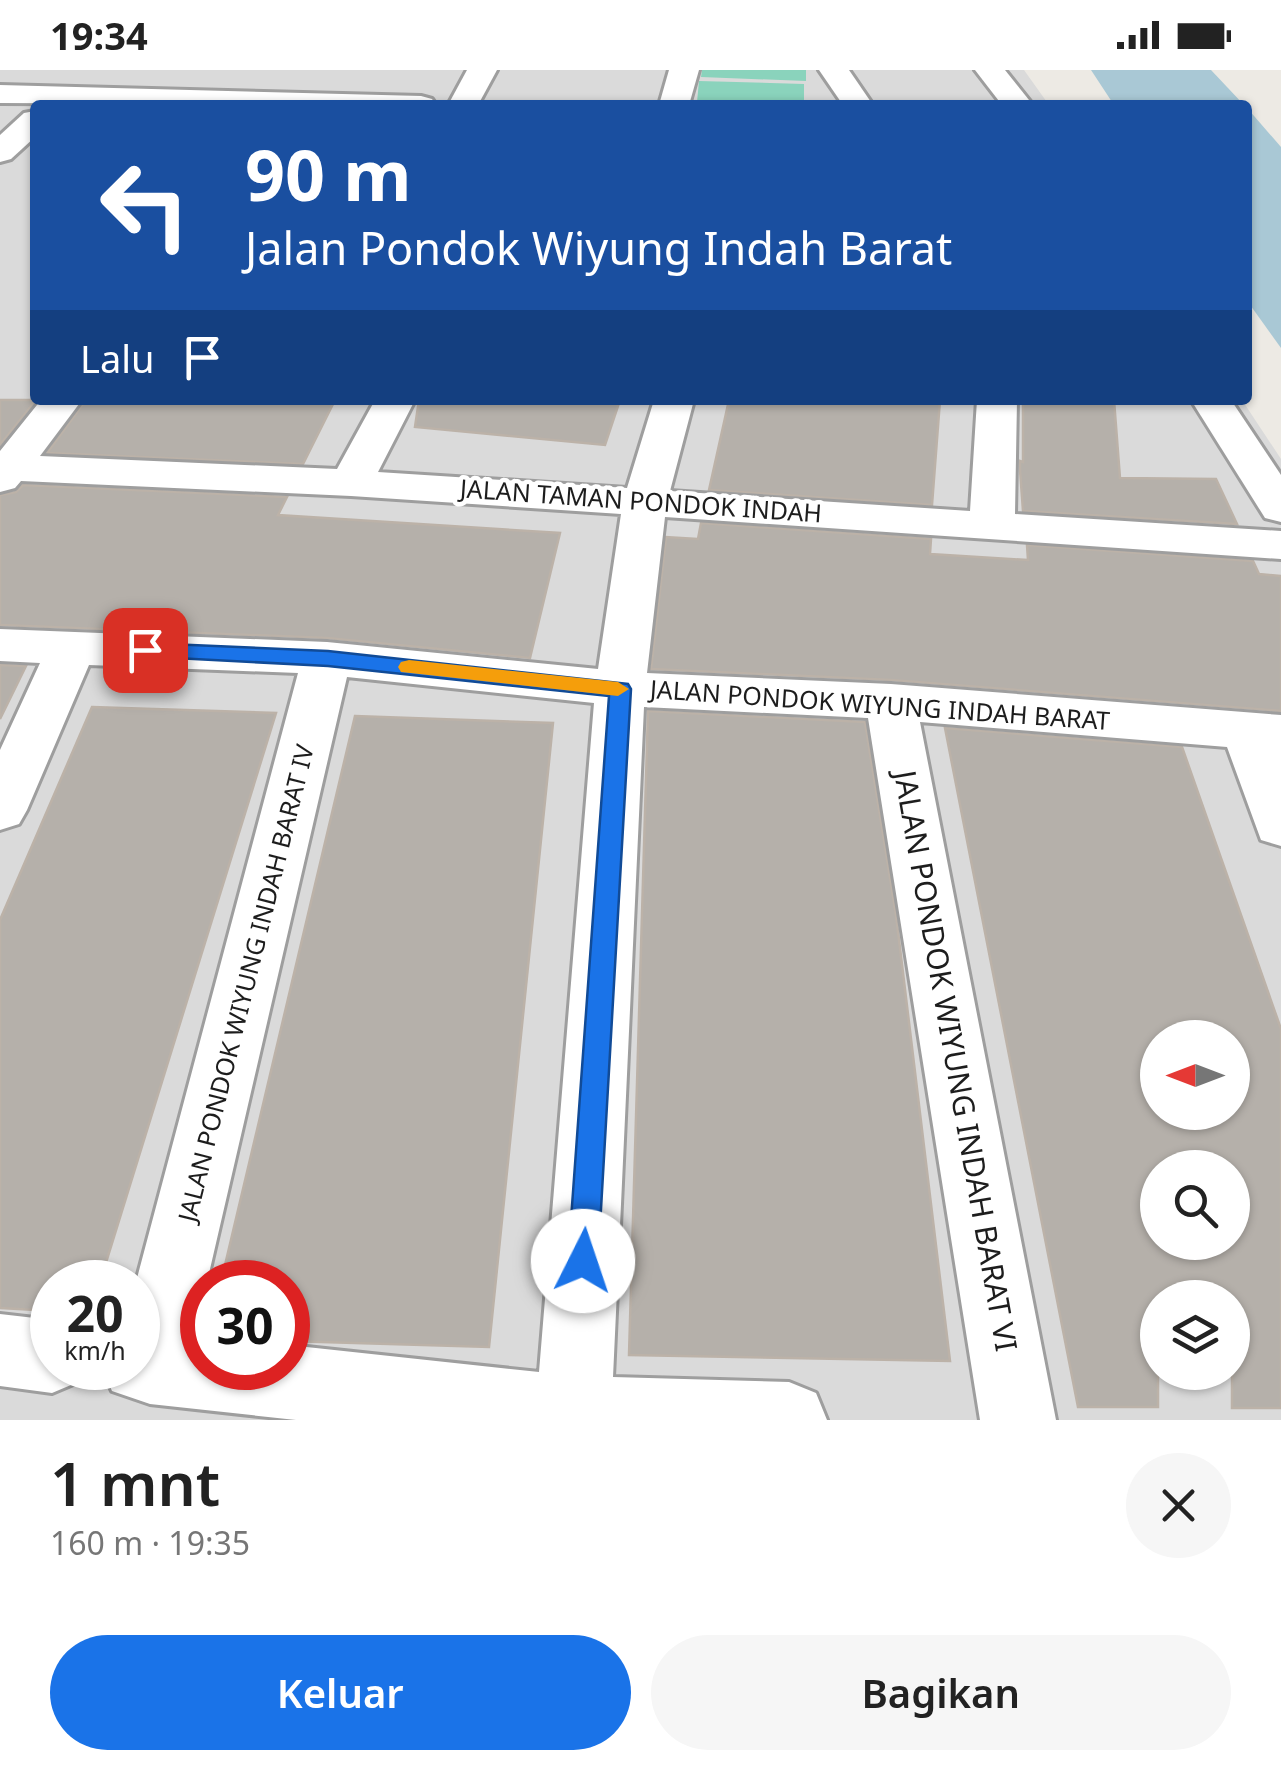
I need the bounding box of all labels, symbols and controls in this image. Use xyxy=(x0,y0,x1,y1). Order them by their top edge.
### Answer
text: 19:34 xyxy=(50,9,148,61)
text: 90 m xyxy=(245,126,412,222)
icon: left xyxy=(80,140,210,270)
text: Jalan Pondok Wiyung Indah Barat xyxy=(245,217,952,278)
icon: arrive xyxy=(175,330,230,385)
text: Lalu xyxy=(80,332,155,384)
street label: JALAN TAMAN PONDOK INDAH xyxy=(457,470,823,530)
pin xyxy=(103,608,188,693)
icon: arrive xyxy=(118,623,173,678)
street label: JALAN PONDOK WIYUNG INDAH BARAT xyxy=(647,671,1111,737)
street label: JALAN PONDOK WIYUNG INDAH BARAT IV xyxy=(169,741,321,1227)
street label: JALAN PONDOK WIYUNG INDAH BARAT VI xyxy=(885,764,1028,1354)
north arrow xyxy=(1140,1020,1250,1130)
map controls xyxy=(1140,1020,1250,1390)
button: search xyxy=(1140,1150,1250,1260)
position arrow xyxy=(531,1209,635,1313)
speed limit sign: 30 xyxy=(180,1260,310,1390)
text: 20 xyxy=(66,1279,124,1347)
button: layers xyxy=(1140,1280,1250,1390)
text: km/h xyxy=(64,1333,126,1367)
text: 1 mnt xyxy=(50,1442,220,1524)
button: close xyxy=(1126,1453,1231,1558)
text: 160 m · 19:35 xyxy=(50,1521,250,1564)
button: Keluar xyxy=(50,1635,631,1750)
button: Bagikan xyxy=(651,1635,1231,1750)

